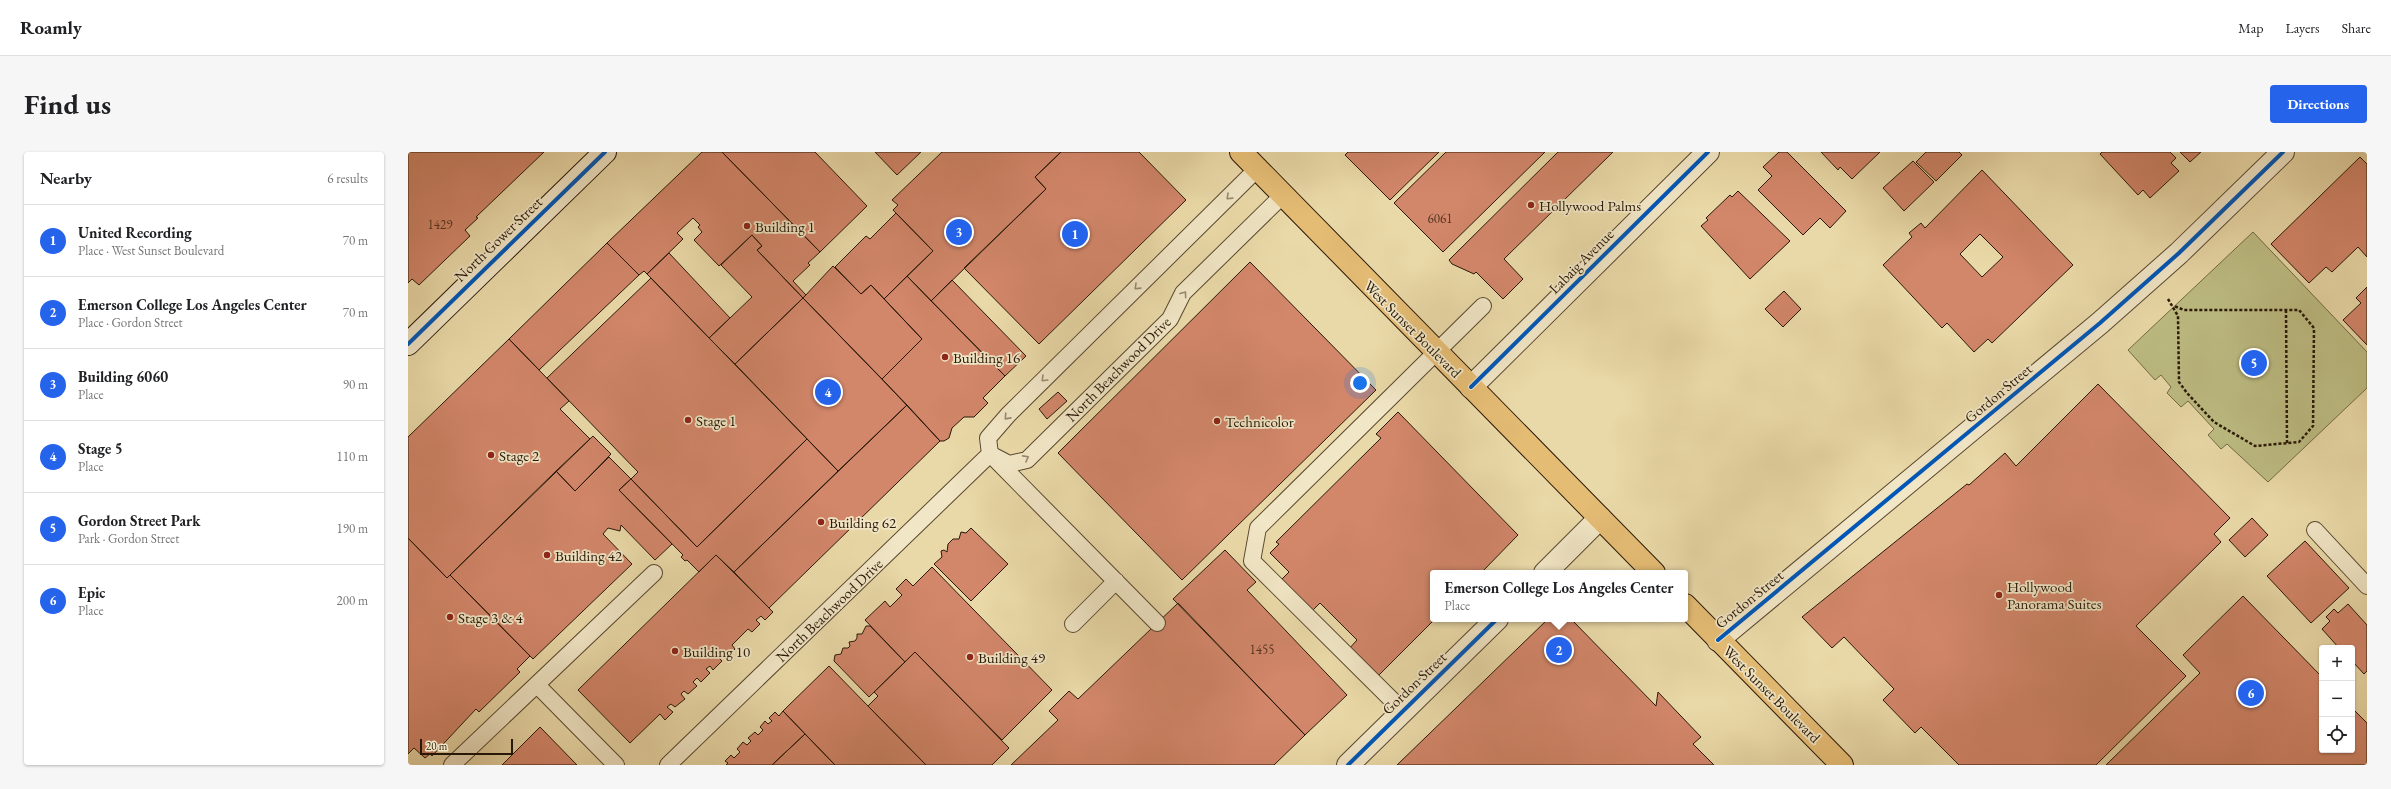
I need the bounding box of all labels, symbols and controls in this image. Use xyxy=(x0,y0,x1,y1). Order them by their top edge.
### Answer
text: Roamly xyxy=(20,15,82,40)
text: Map xyxy=(2238,19,2263,37)
text: Layers xyxy=(2285,19,2320,37)
text: Share xyxy=(2342,19,2371,37)
button: Directions xyxy=(2270,85,2367,123)
text: Find us xyxy=(24,86,111,122)
text: Nearby xyxy=(40,167,92,189)
text: 6 results xyxy=(327,170,368,187)
street label: North Gower Street xyxy=(450,192,546,286)
one-way arrow xyxy=(1226,192,1234,199)
place label: Hollywood Palms xyxy=(1539,196,1641,215)
marker: Hollywood Palms xyxy=(1526,200,1536,210)
house number: 6061 xyxy=(1428,210,1452,227)
house number: 1429 xyxy=(428,216,453,233)
place label: Building 1 xyxy=(755,217,815,236)
pin: 3 xyxy=(946,217,972,247)
pin: 1 xyxy=(1062,219,1088,249)
marker: Building 1 xyxy=(742,221,752,231)
text: United Recording xyxy=(78,223,192,242)
street label: Labaig Avenue xyxy=(1544,224,1618,298)
text: 1 xyxy=(50,232,56,249)
text: 70 m xyxy=(343,232,368,249)
text: Place · West Sunset Boulevard xyxy=(78,242,224,259)
street label: West Sunset Boulevard xyxy=(1360,276,1466,382)
one-way arrow xyxy=(1134,283,1142,290)
one-way arrow xyxy=(1179,291,1187,298)
text: Emerson College Los Angeles Center xyxy=(78,295,307,314)
text: 2 xyxy=(50,304,56,321)
text: 70 m xyxy=(343,304,368,321)
street label: North Beachwood Drive xyxy=(1061,312,1175,426)
text: Place · Gordon Street xyxy=(78,314,183,331)
place label: Building 16 xyxy=(953,348,1020,367)
pin: 5 xyxy=(2241,348,2267,378)
marker: Building 16 xyxy=(940,352,950,362)
street label: Gordon Street xyxy=(1960,359,2036,427)
text: Building 6060 xyxy=(78,367,168,386)
your location xyxy=(1350,373,1370,393)
one-way arrow xyxy=(1041,374,1049,382)
text: 3 xyxy=(50,376,56,393)
text: 90 m xyxy=(343,376,368,393)
pin: 4 xyxy=(815,377,841,407)
text: Place xyxy=(78,386,104,403)
place label: Stage 1 xyxy=(696,411,736,430)
one-way arrow xyxy=(1004,412,1011,420)
place label: Technicolor xyxy=(1225,412,1294,431)
marker: Stage 1 xyxy=(683,415,693,425)
marker: Technicolor xyxy=(1212,416,1222,426)
text: Stage 5 xyxy=(78,439,123,458)
place label: Stage 2 xyxy=(499,446,540,465)
text: 4 xyxy=(50,448,56,465)
text: 110 m xyxy=(337,448,368,465)
marker: Stage 2 xyxy=(486,450,496,460)
one-way arrow xyxy=(1022,456,1029,463)
text: Place xyxy=(78,458,104,475)
text: Gordon Street Park xyxy=(78,511,200,530)
place label: Building 62 xyxy=(829,513,897,532)
marker: Building 62 xyxy=(816,517,826,527)
text: 5 xyxy=(50,520,56,537)
text: 190 m xyxy=(337,520,368,537)
text: Park · Gordon Street xyxy=(78,530,179,547)
place label: Building 42 xyxy=(555,546,623,565)
marker: Building 42 xyxy=(542,550,552,560)
street label: North Beachwood Drive xyxy=(772,554,886,666)
street label: Gordon Street xyxy=(1711,566,1787,632)
popup xyxy=(1430,570,1688,622)
place label: Hollywood Panorama Suites xyxy=(2007,577,2102,613)
text: Emerson College Los Angeles Center xyxy=(1445,578,1673,597)
text: Epic xyxy=(78,583,105,602)
marker: Hollywood Panorama Suites xyxy=(1994,590,2004,600)
text: 6 xyxy=(50,592,56,609)
text: 200 m xyxy=(337,592,368,609)
text: Place xyxy=(1445,597,1470,614)
text: Place xyxy=(78,602,104,619)
place label: Stage 3 & 4 xyxy=(458,608,524,627)
marker: Stage 3 & 4 xyxy=(445,612,455,622)
pin: 2 xyxy=(1546,635,1572,665)
house number: 1455 xyxy=(1250,641,1274,658)
street label: West Sunset Boulevard xyxy=(1719,641,1825,747)
place label: Building 10 xyxy=(683,642,750,661)
map controls xyxy=(2319,645,2355,753)
button: + xyxy=(2319,645,2355,681)
marker: Building 10 xyxy=(670,646,680,656)
street label: Gordon Street xyxy=(1378,647,1450,718)
place label: Building 49 xyxy=(978,648,1045,667)
marker: Building 49 xyxy=(965,652,975,662)
pin: 6 xyxy=(2238,678,2264,708)
button: − xyxy=(2319,681,2355,717)
button: locate xyxy=(2319,717,2355,753)
scale bar xyxy=(420,737,513,756)
text: 20 m xyxy=(426,739,447,753)

